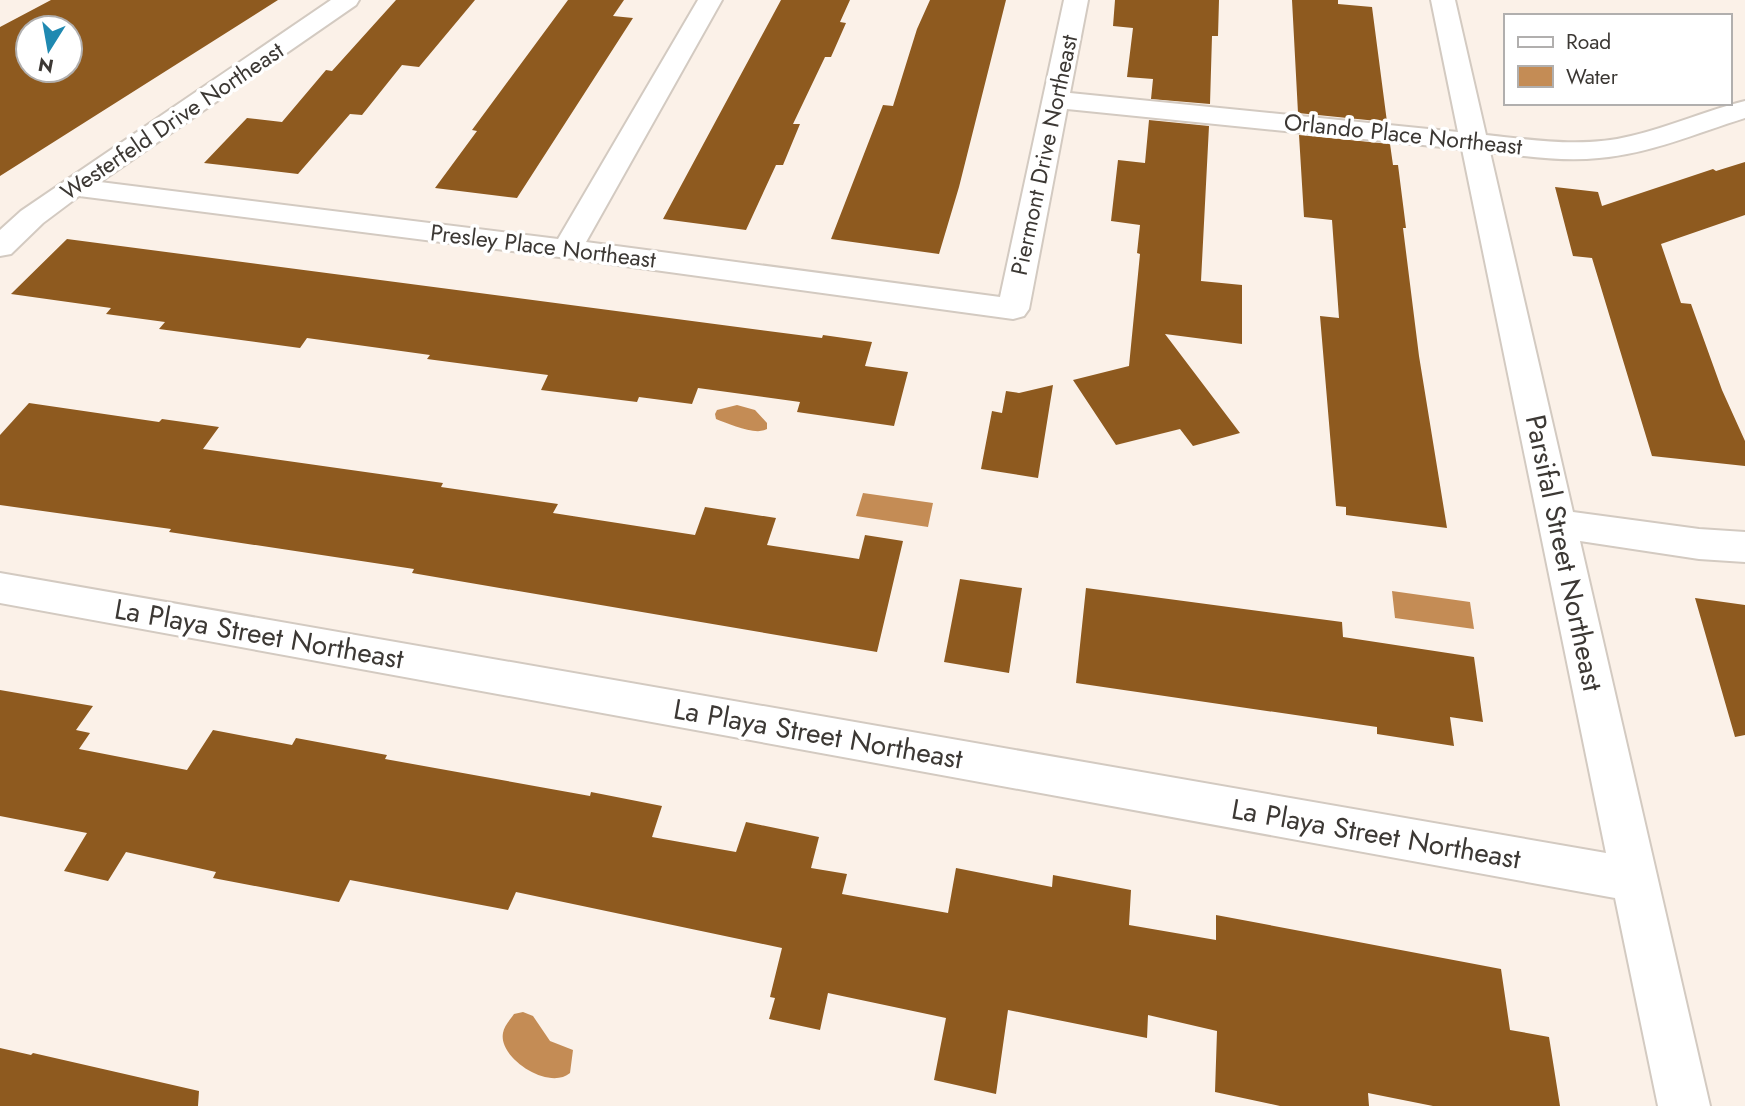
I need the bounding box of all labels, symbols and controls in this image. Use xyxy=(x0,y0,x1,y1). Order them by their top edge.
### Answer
north arrow xyxy=(14,14,84,84)
legend xyxy=(1504,14,1731,105)
text: Road xyxy=(1566,27,1611,57)
street label: Piermont Drive Northeast xyxy=(1002,31,1086,278)
street label: Westerfeld Drive Northeast xyxy=(54,33,291,209)
text: N xyxy=(36,51,56,80)
text: Water xyxy=(1566,62,1619,92)
street label: Orlando Place Northeast xyxy=(1282,105,1524,163)
street label: Presley Place Northeast xyxy=(428,215,658,277)
street label: Parsifal Street Northeast xyxy=(1515,411,1613,695)
street label: La Playa Street Northeast xyxy=(111,588,407,680)
street label: La Playa Street Northeast xyxy=(670,688,966,780)
street label: La Playa Street Northeast xyxy=(1228,788,1524,880)

